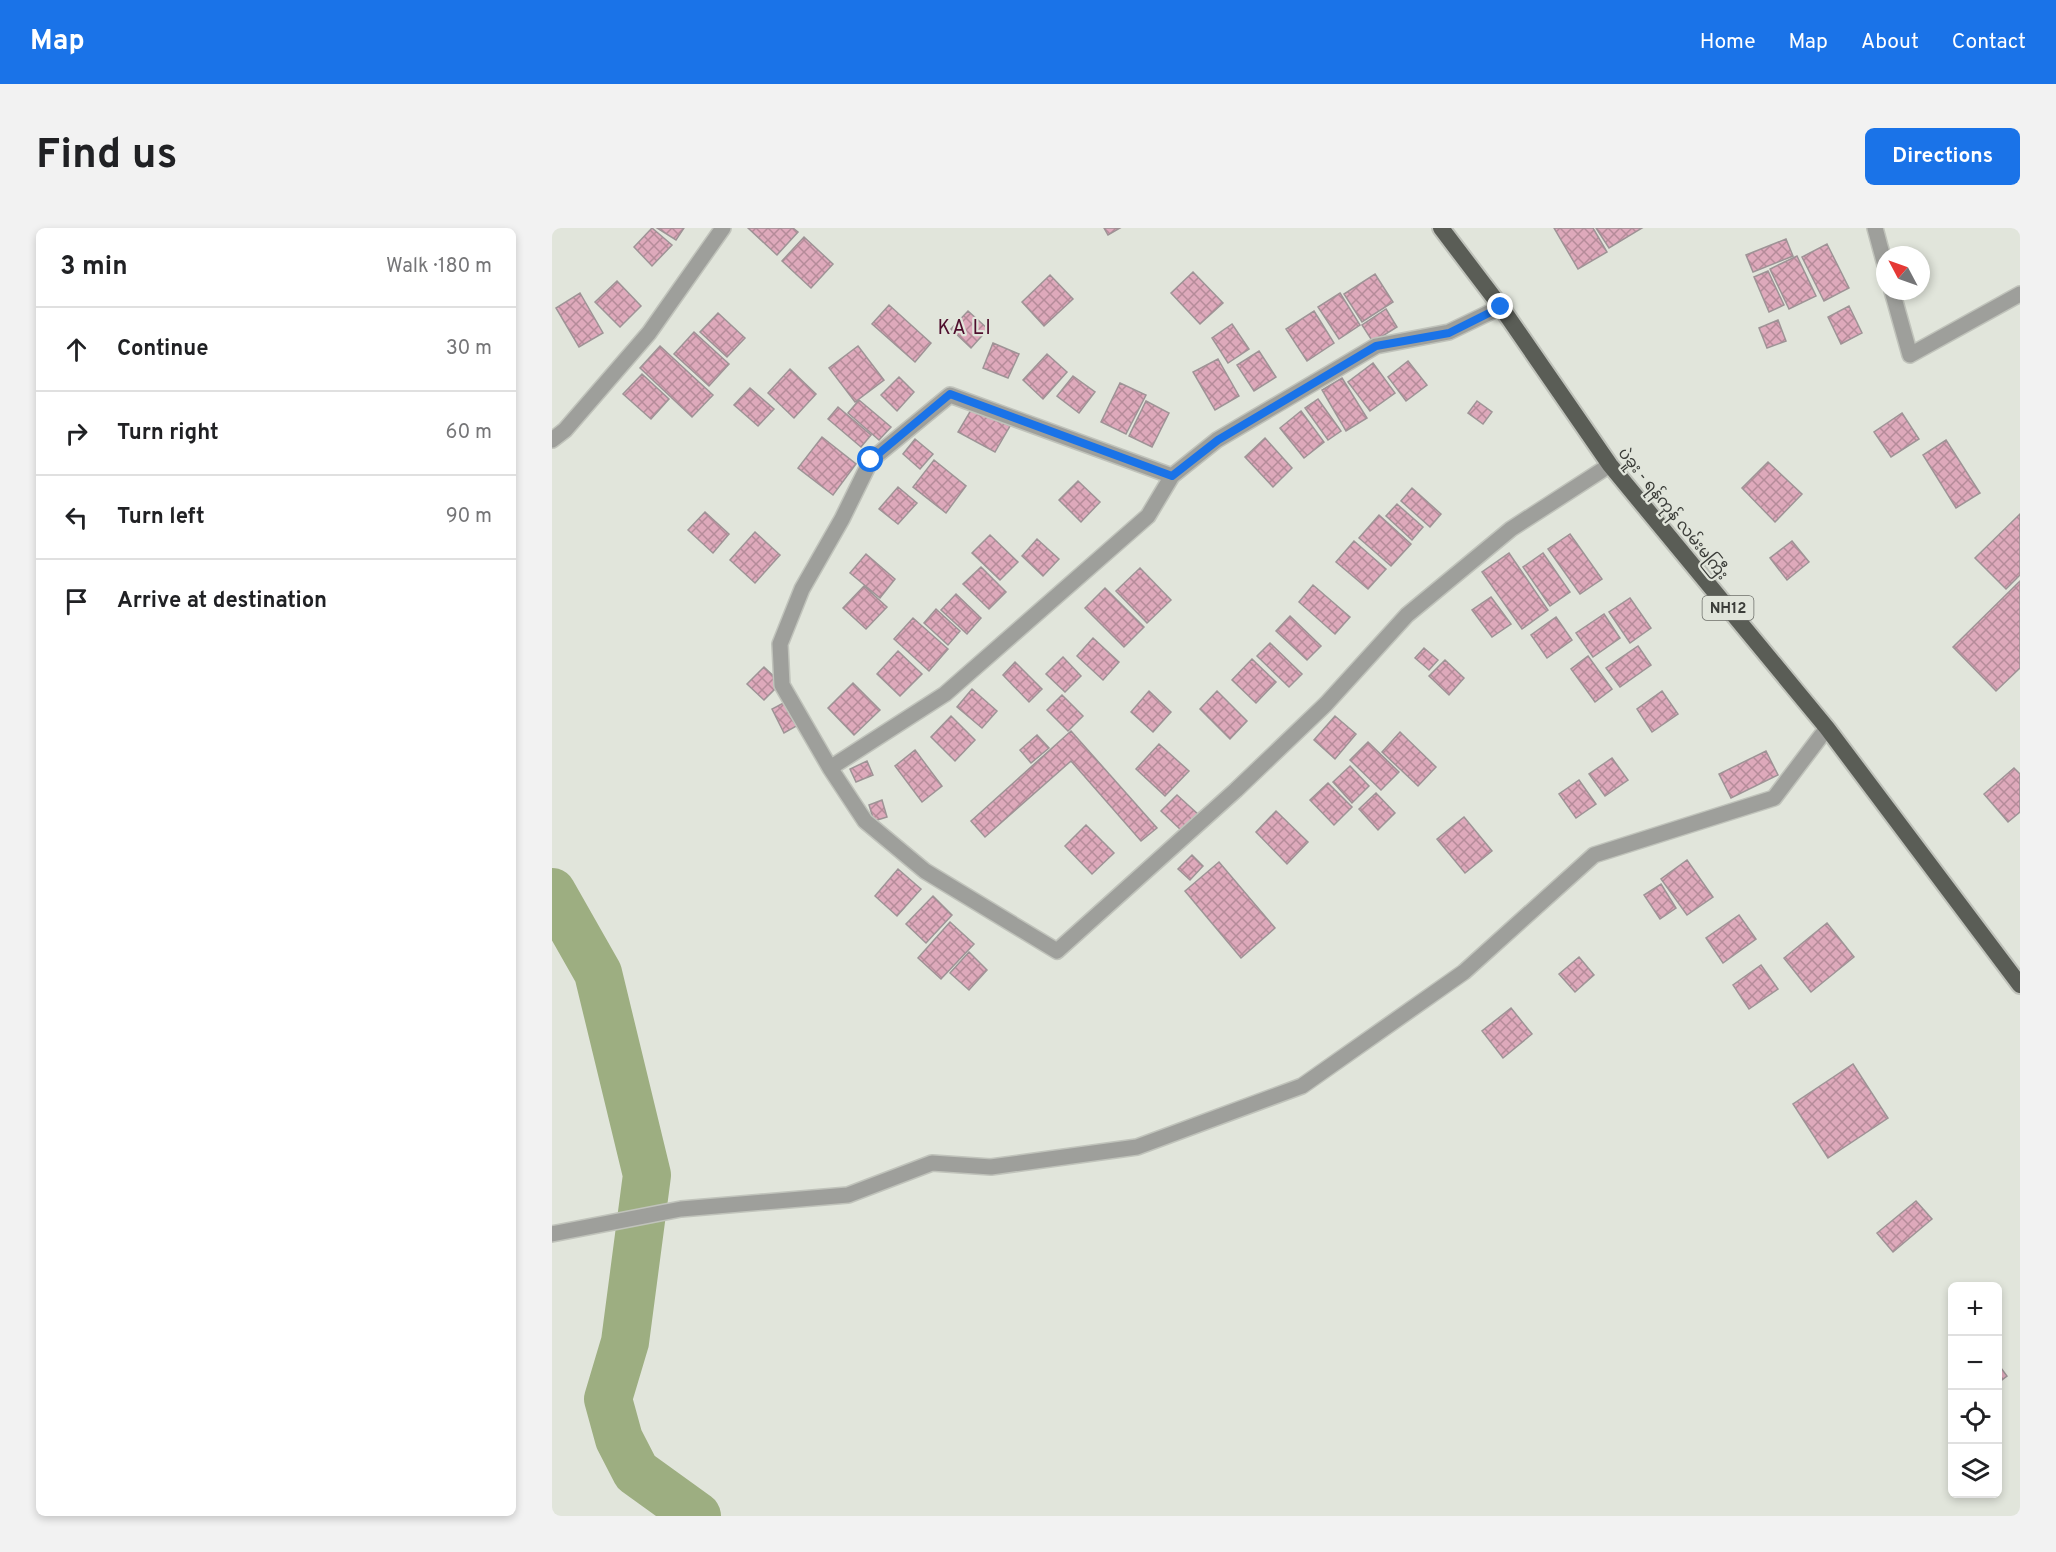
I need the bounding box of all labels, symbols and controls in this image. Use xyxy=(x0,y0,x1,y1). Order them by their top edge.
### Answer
text: Map xyxy=(30,24,85,60)
text: Home xyxy=(1700,29,1756,56)
text: Map xyxy=(1789,29,1828,56)
text: About xyxy=(1861,29,1919,56)
text: Contact xyxy=(1952,29,2026,56)
button: Directions xyxy=(1865,128,2020,185)
text: Find us xyxy=(36,130,177,183)
north arrow xyxy=(1876,246,1930,300)
text: 3 min xyxy=(60,251,128,284)
text: Walk · 180 m xyxy=(386,254,492,280)
route end xyxy=(1487,293,1513,319)
district label: KA LI xyxy=(938,316,992,342)
icon: ahead xyxy=(60,333,93,366)
text: Continue xyxy=(117,336,208,363)
text: 30 m xyxy=(446,336,492,362)
icon: right xyxy=(60,417,93,450)
text: Turn right xyxy=(117,420,219,447)
text: 60 m xyxy=(446,420,492,446)
street label: ပဲခူး - ရန်ကုန် လမ်းမကြီး xyxy=(1611,442,1734,586)
route start xyxy=(857,446,883,472)
icon: left xyxy=(60,501,93,534)
text: Turn left xyxy=(117,504,205,531)
text: 90 m xyxy=(446,504,492,530)
icon: arrive xyxy=(60,585,93,618)
text: Arrive at destination xyxy=(117,588,327,615)
road number: NH12 xyxy=(1702,596,1754,620)
map controls xyxy=(1948,1282,2002,1498)
button: + xyxy=(1948,1282,2002,1336)
button: − xyxy=(1948,1336,2002,1390)
button: locate xyxy=(1948,1390,2002,1444)
button: layers xyxy=(1948,1444,2002,1498)

